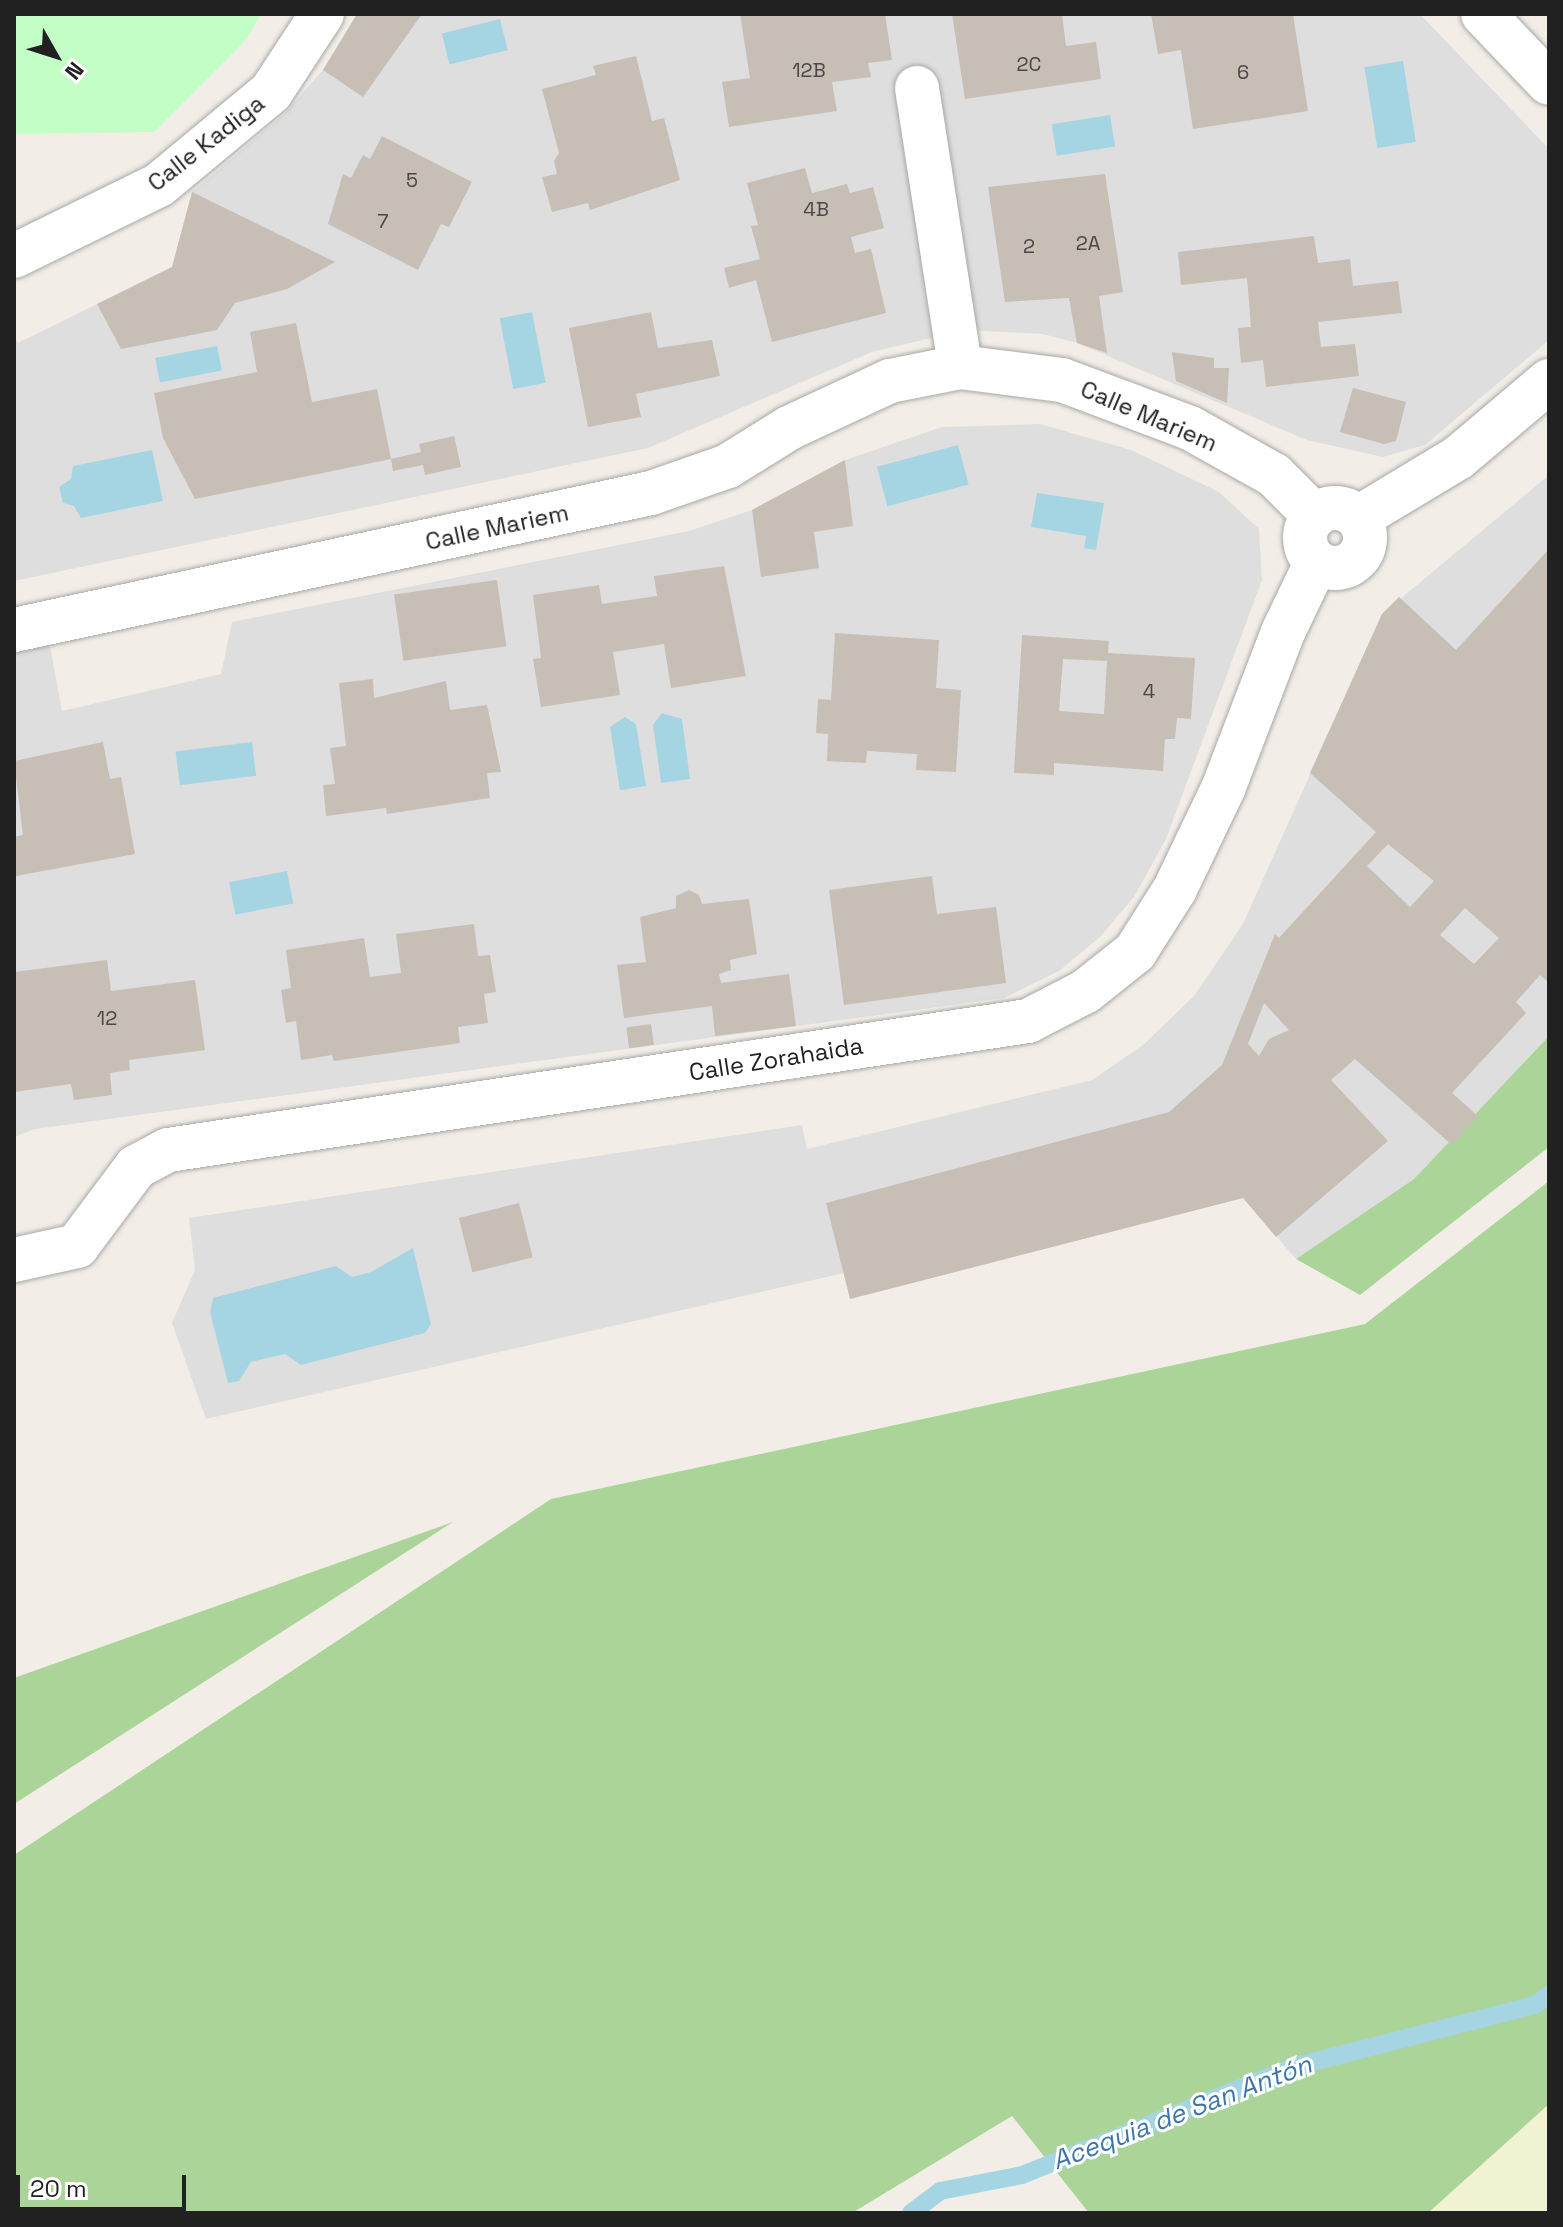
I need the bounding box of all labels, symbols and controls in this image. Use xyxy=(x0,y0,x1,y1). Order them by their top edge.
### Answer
north arrow xyxy=(16,16,96,96)
house number: 2C xyxy=(1017,52,1041,76)
text: N xyxy=(59,57,90,86)
house number: 12B xyxy=(792,58,826,82)
house number: 6 xyxy=(1237,60,1249,84)
street label: Calle Kadiga xyxy=(142,89,270,197)
house number: 5 xyxy=(406,168,418,192)
house number: 4B xyxy=(803,197,829,221)
house number: 7 xyxy=(377,209,389,233)
house number: 2A xyxy=(1076,231,1100,255)
house number: 2 xyxy=(1023,234,1035,258)
street label: Calle Mariem xyxy=(1076,374,1222,458)
street label: Calle Mariem xyxy=(423,498,571,556)
house number: 4 xyxy=(1143,679,1155,703)
house number: 12 xyxy=(97,1006,117,1030)
street label: Calle Zorahaida xyxy=(687,1031,865,1087)
water label: Acequia de San Antón xyxy=(1048,2049,1316,2177)
scale bar xyxy=(20,2159,190,2209)
text: 20 m xyxy=(30,2173,87,2204)

